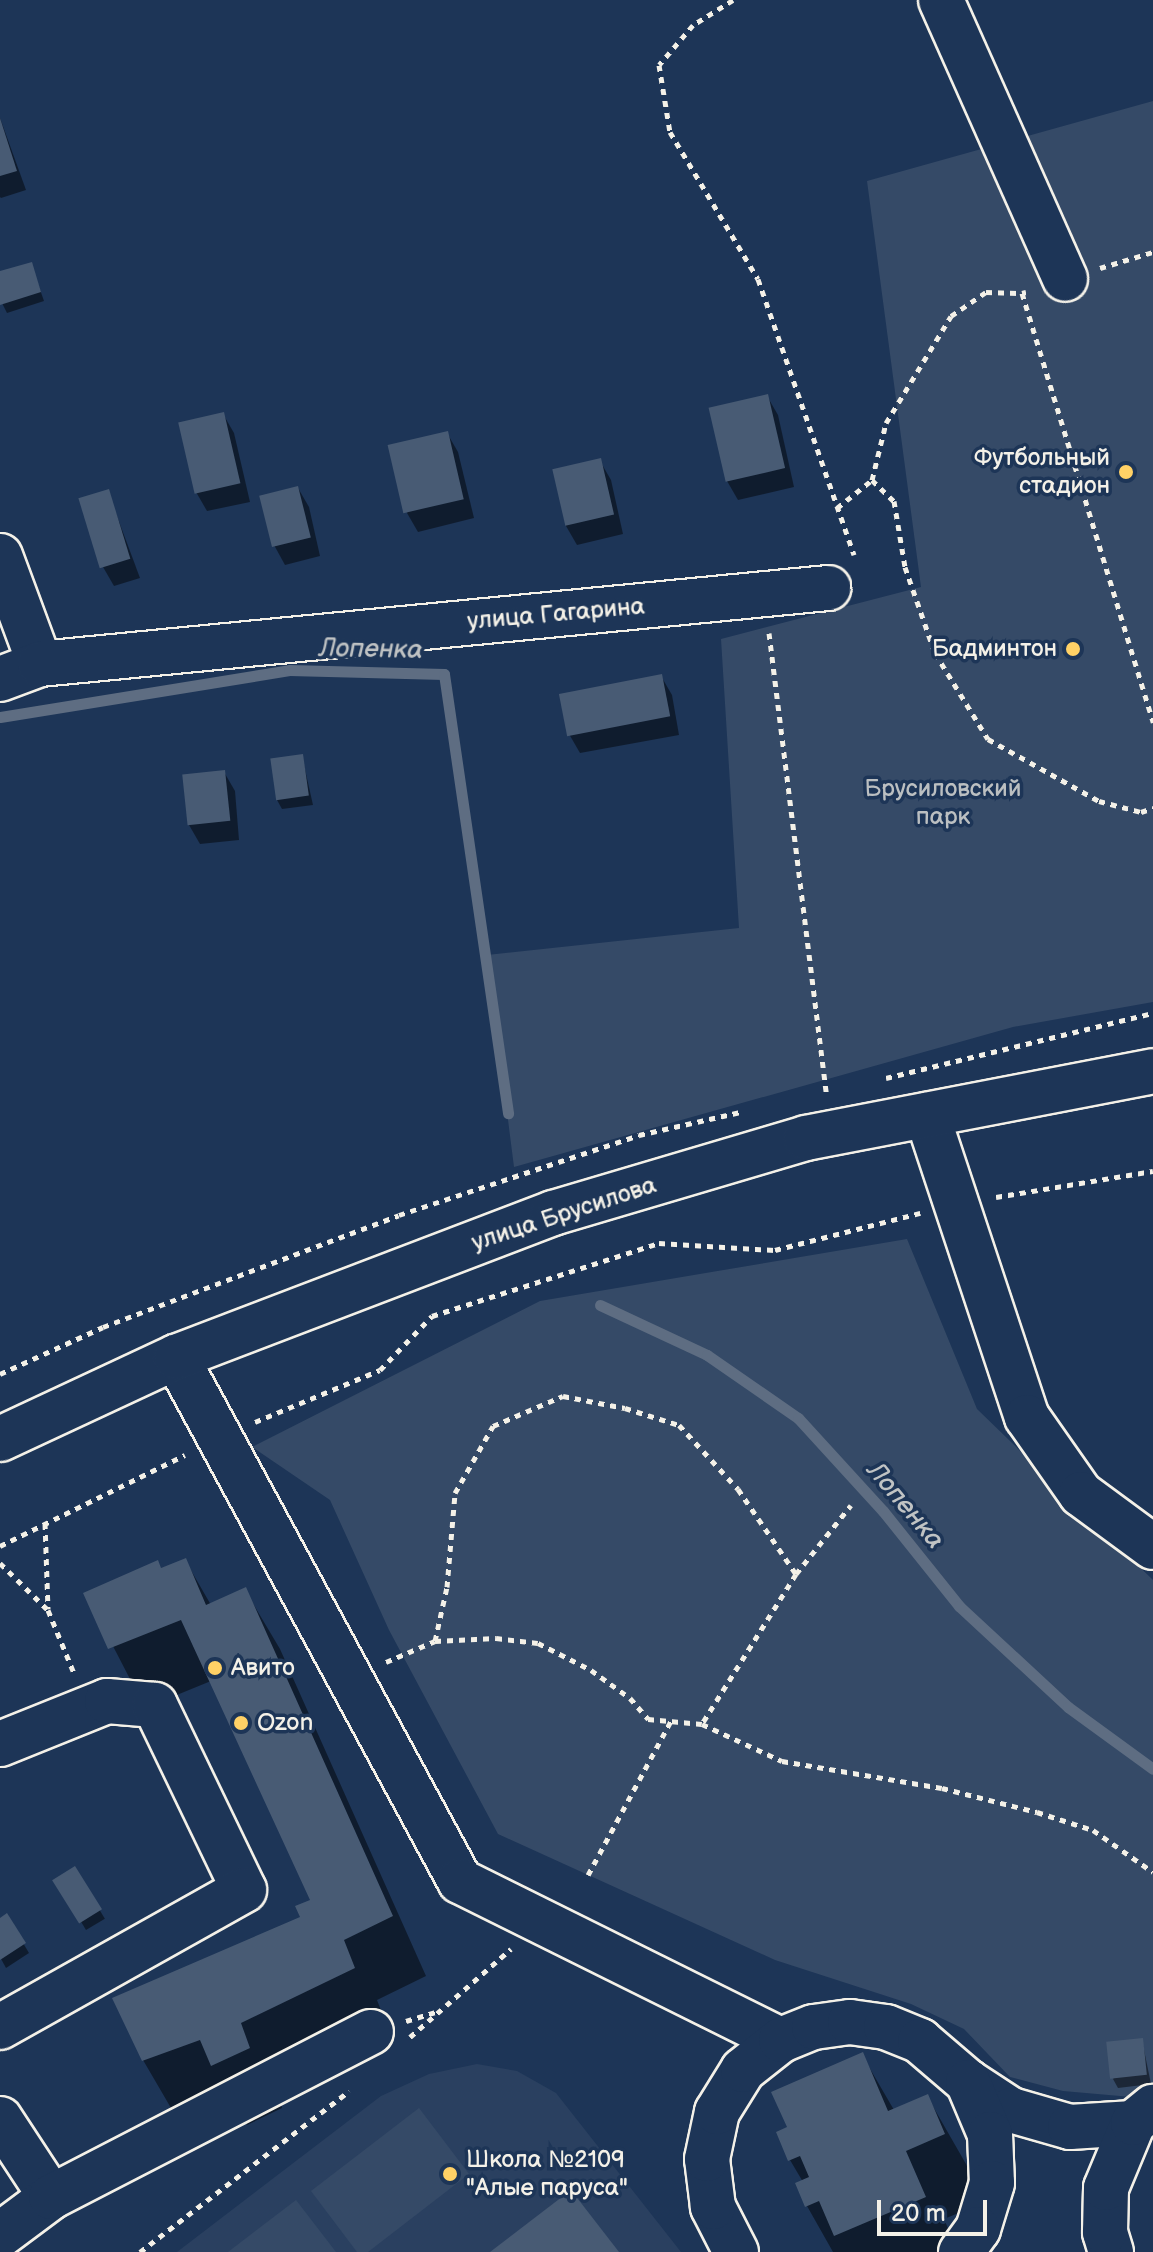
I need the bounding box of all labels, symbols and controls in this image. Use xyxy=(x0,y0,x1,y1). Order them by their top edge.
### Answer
place label: Футбольный стадион xyxy=(974,444,1110,500)
marker: Футбольный стадион xyxy=(1117,463,1135,481)
street label: улица Гагарина xyxy=(466,592,646,636)
water label: Лопенка xyxy=(319,633,423,667)
place label: Бадминтон xyxy=(932,635,1057,663)
marker: Бадминтон xyxy=(1064,640,1082,658)
park label: Брусиловский парк xyxy=(865,775,1021,831)
street label: улица Брусилова xyxy=(468,1171,660,1257)
water label: Лопенка xyxy=(860,1456,950,1556)
place label: Авито xyxy=(231,1654,295,1682)
marker: Авито xyxy=(206,1659,224,1677)
place label: Ozon xyxy=(257,1709,313,1737)
marker: Ozon xyxy=(232,1714,250,1732)
place label: Школа №2109 "Алые паруса" xyxy=(466,2146,628,2202)
marker: Школа №2109 "Алые паруса" xyxy=(441,2165,459,2183)
scale bar xyxy=(881,2184,991,2234)
text: 20 m xyxy=(891,2199,946,2228)

